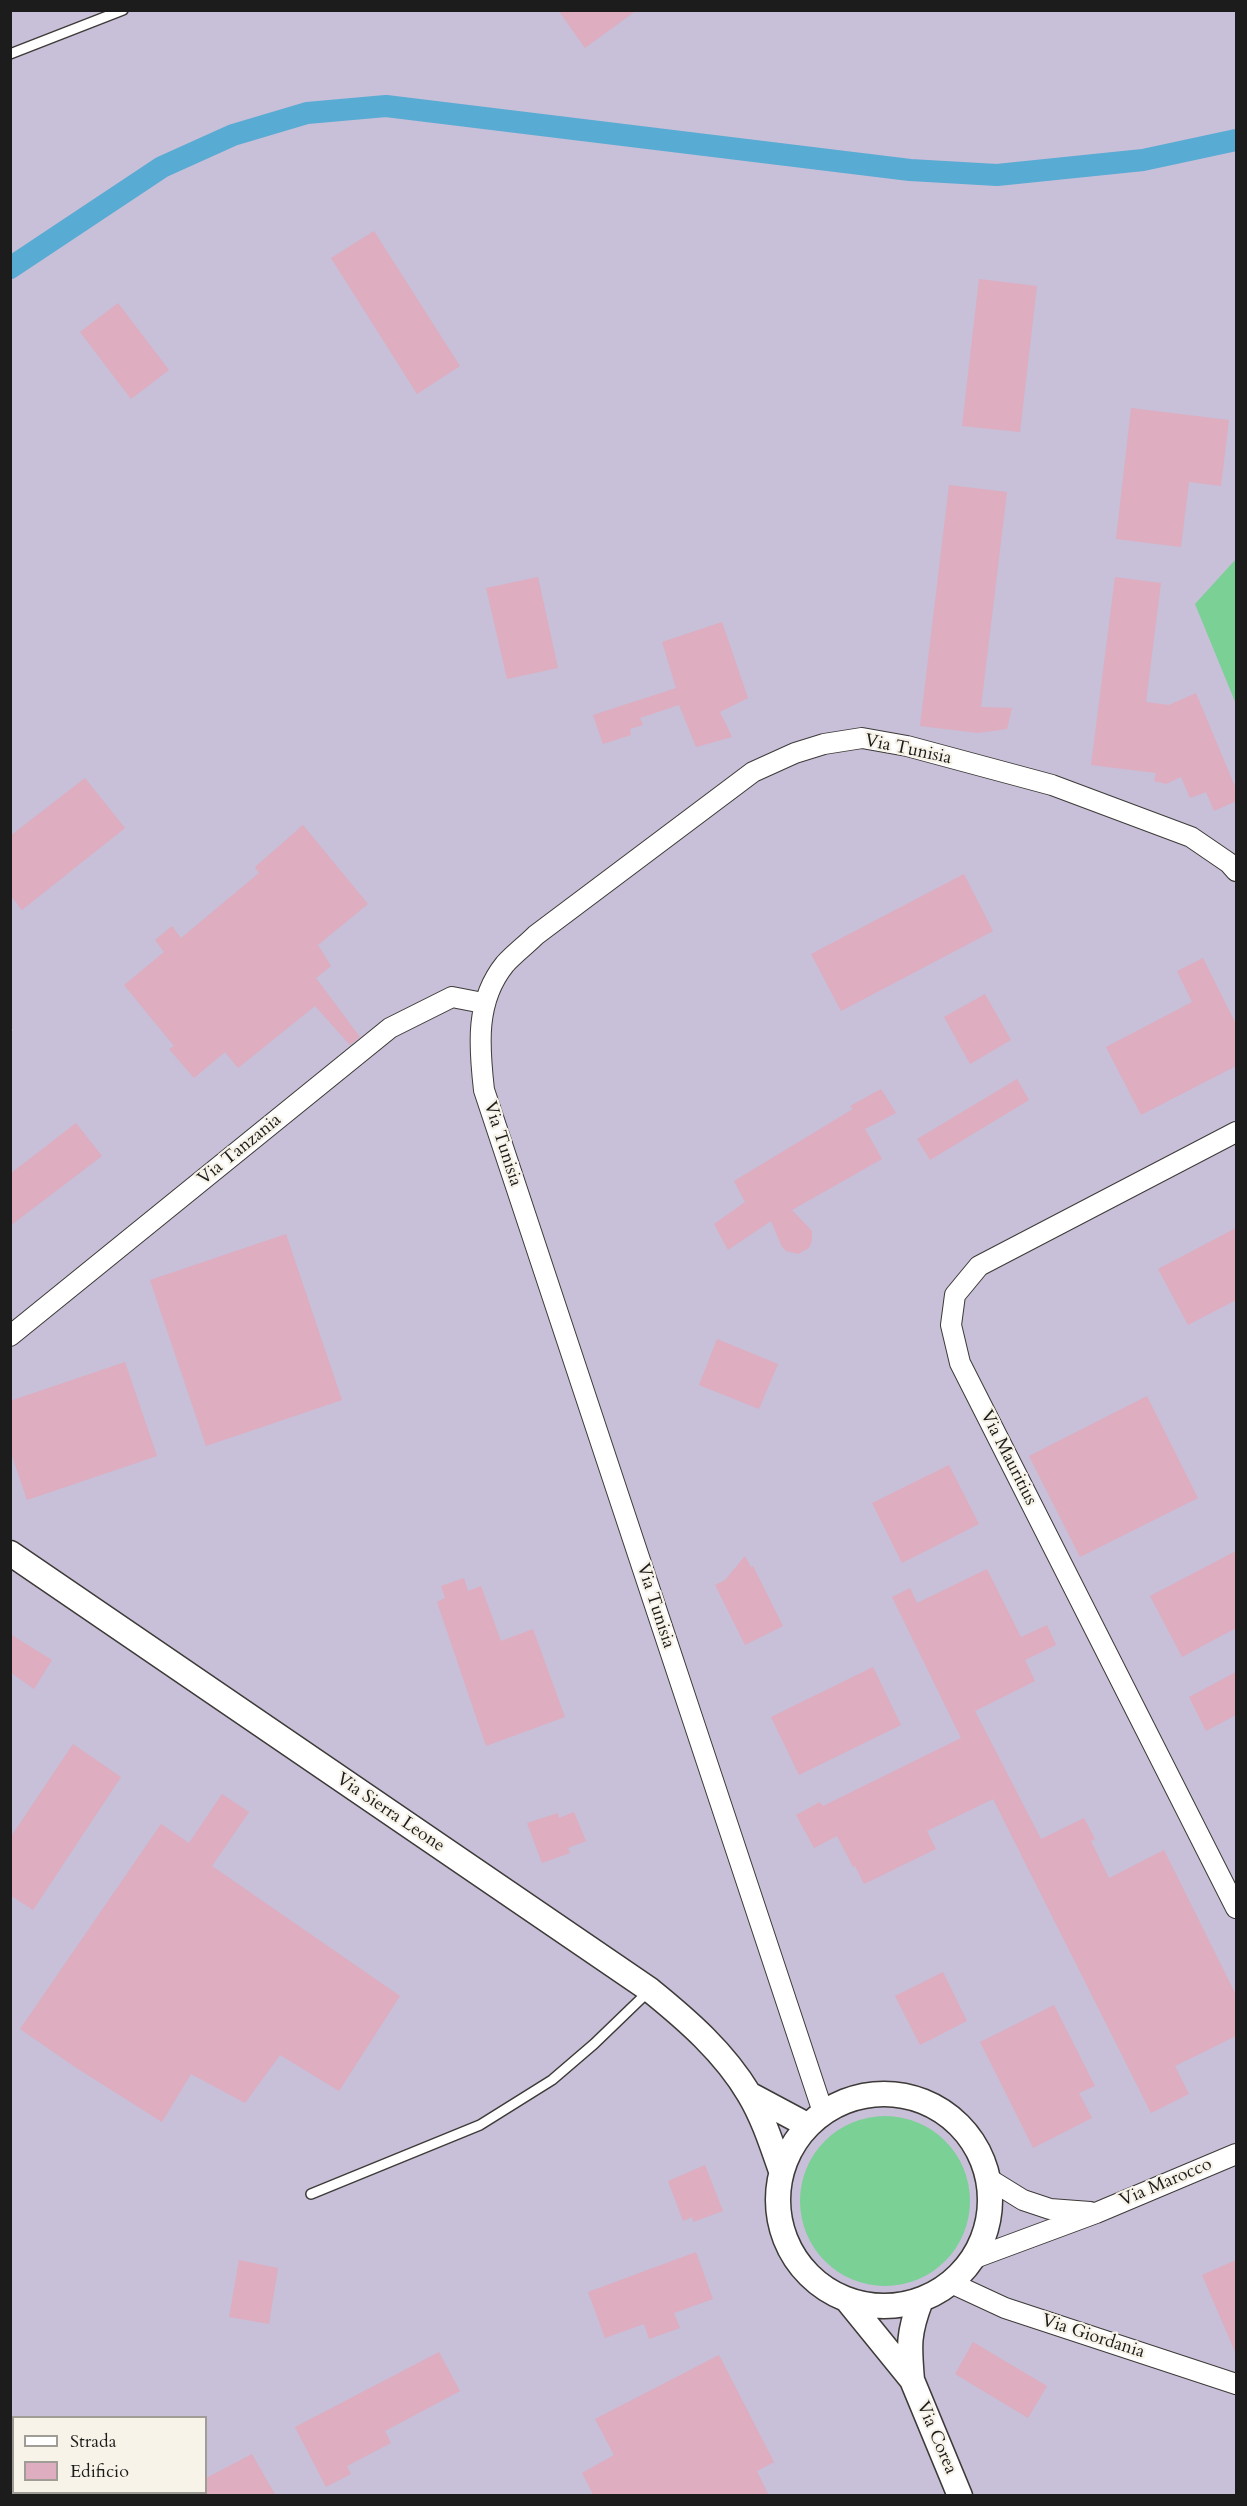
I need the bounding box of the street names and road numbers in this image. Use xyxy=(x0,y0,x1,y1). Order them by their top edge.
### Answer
street label: Via Tunisia xyxy=(863,730,953,770)
street label: Via Tunisia xyxy=(478,1099,526,1189)
street label: Via Tanzania xyxy=(194,1110,286,1190)
street label: Via Mauritius xyxy=(975,1407,1041,1509)
street label: Via Tunisia xyxy=(631,1561,679,1651)
street label: Via Sierra Leone xyxy=(332,1769,448,1857)
street label: Via Marocco xyxy=(1117,2154,1215,2212)
street label: Via Giordania xyxy=(1039,2310,1147,2364)
street label: Via Corea xyxy=(911,2398,961,2478)

